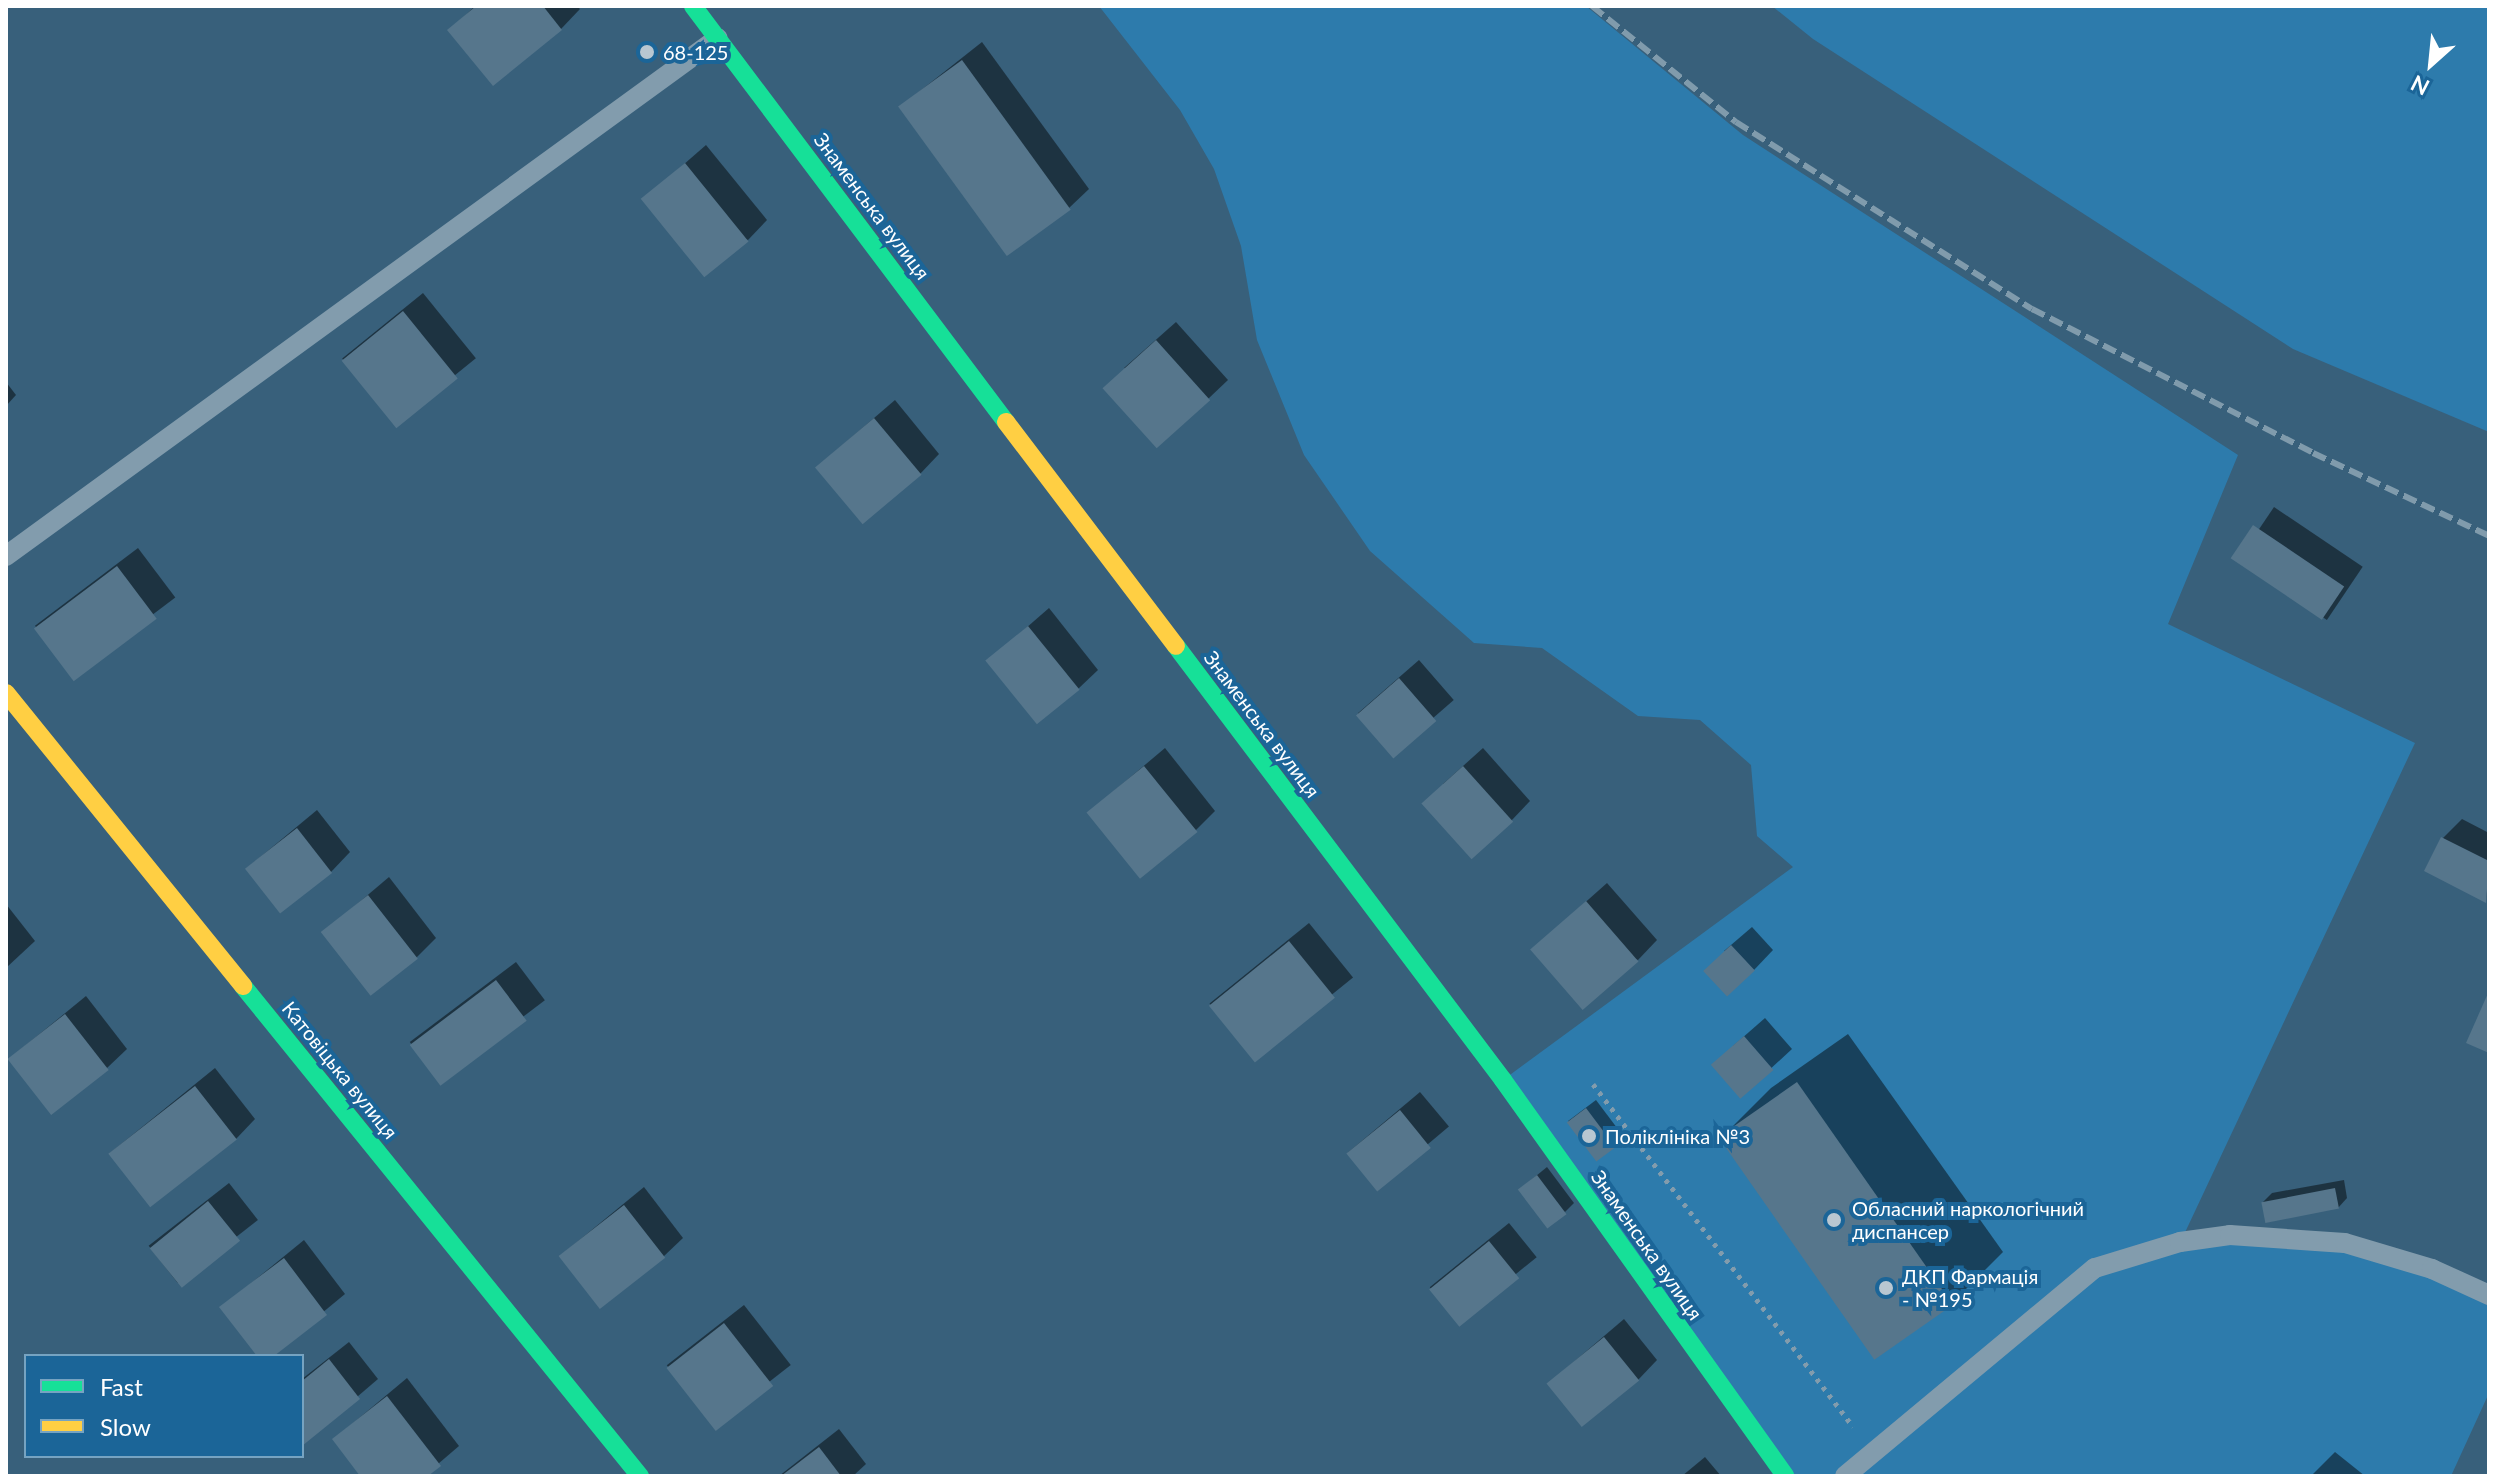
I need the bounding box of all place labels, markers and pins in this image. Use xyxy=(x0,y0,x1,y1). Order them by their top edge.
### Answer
place label: 68-125 xyxy=(663,40,728,64)
marker: 68-125 xyxy=(638,43,656,61)
place label: Поліклініка №3 xyxy=(1605,1124,1750,1148)
marker: Поліклініка №3 xyxy=(1580,1127,1598,1145)
place label: Обласний наркологічний диспансер xyxy=(1852,1196,2084,1243)
marker: Обласний наркологічний диспансер xyxy=(1823,1209,1845,1231)
place label: ДКП Фармація - №195 xyxy=(1902,1264,2038,1311)
marker: ДКП Фармація - №195 xyxy=(1877,1279,1895,1297)

